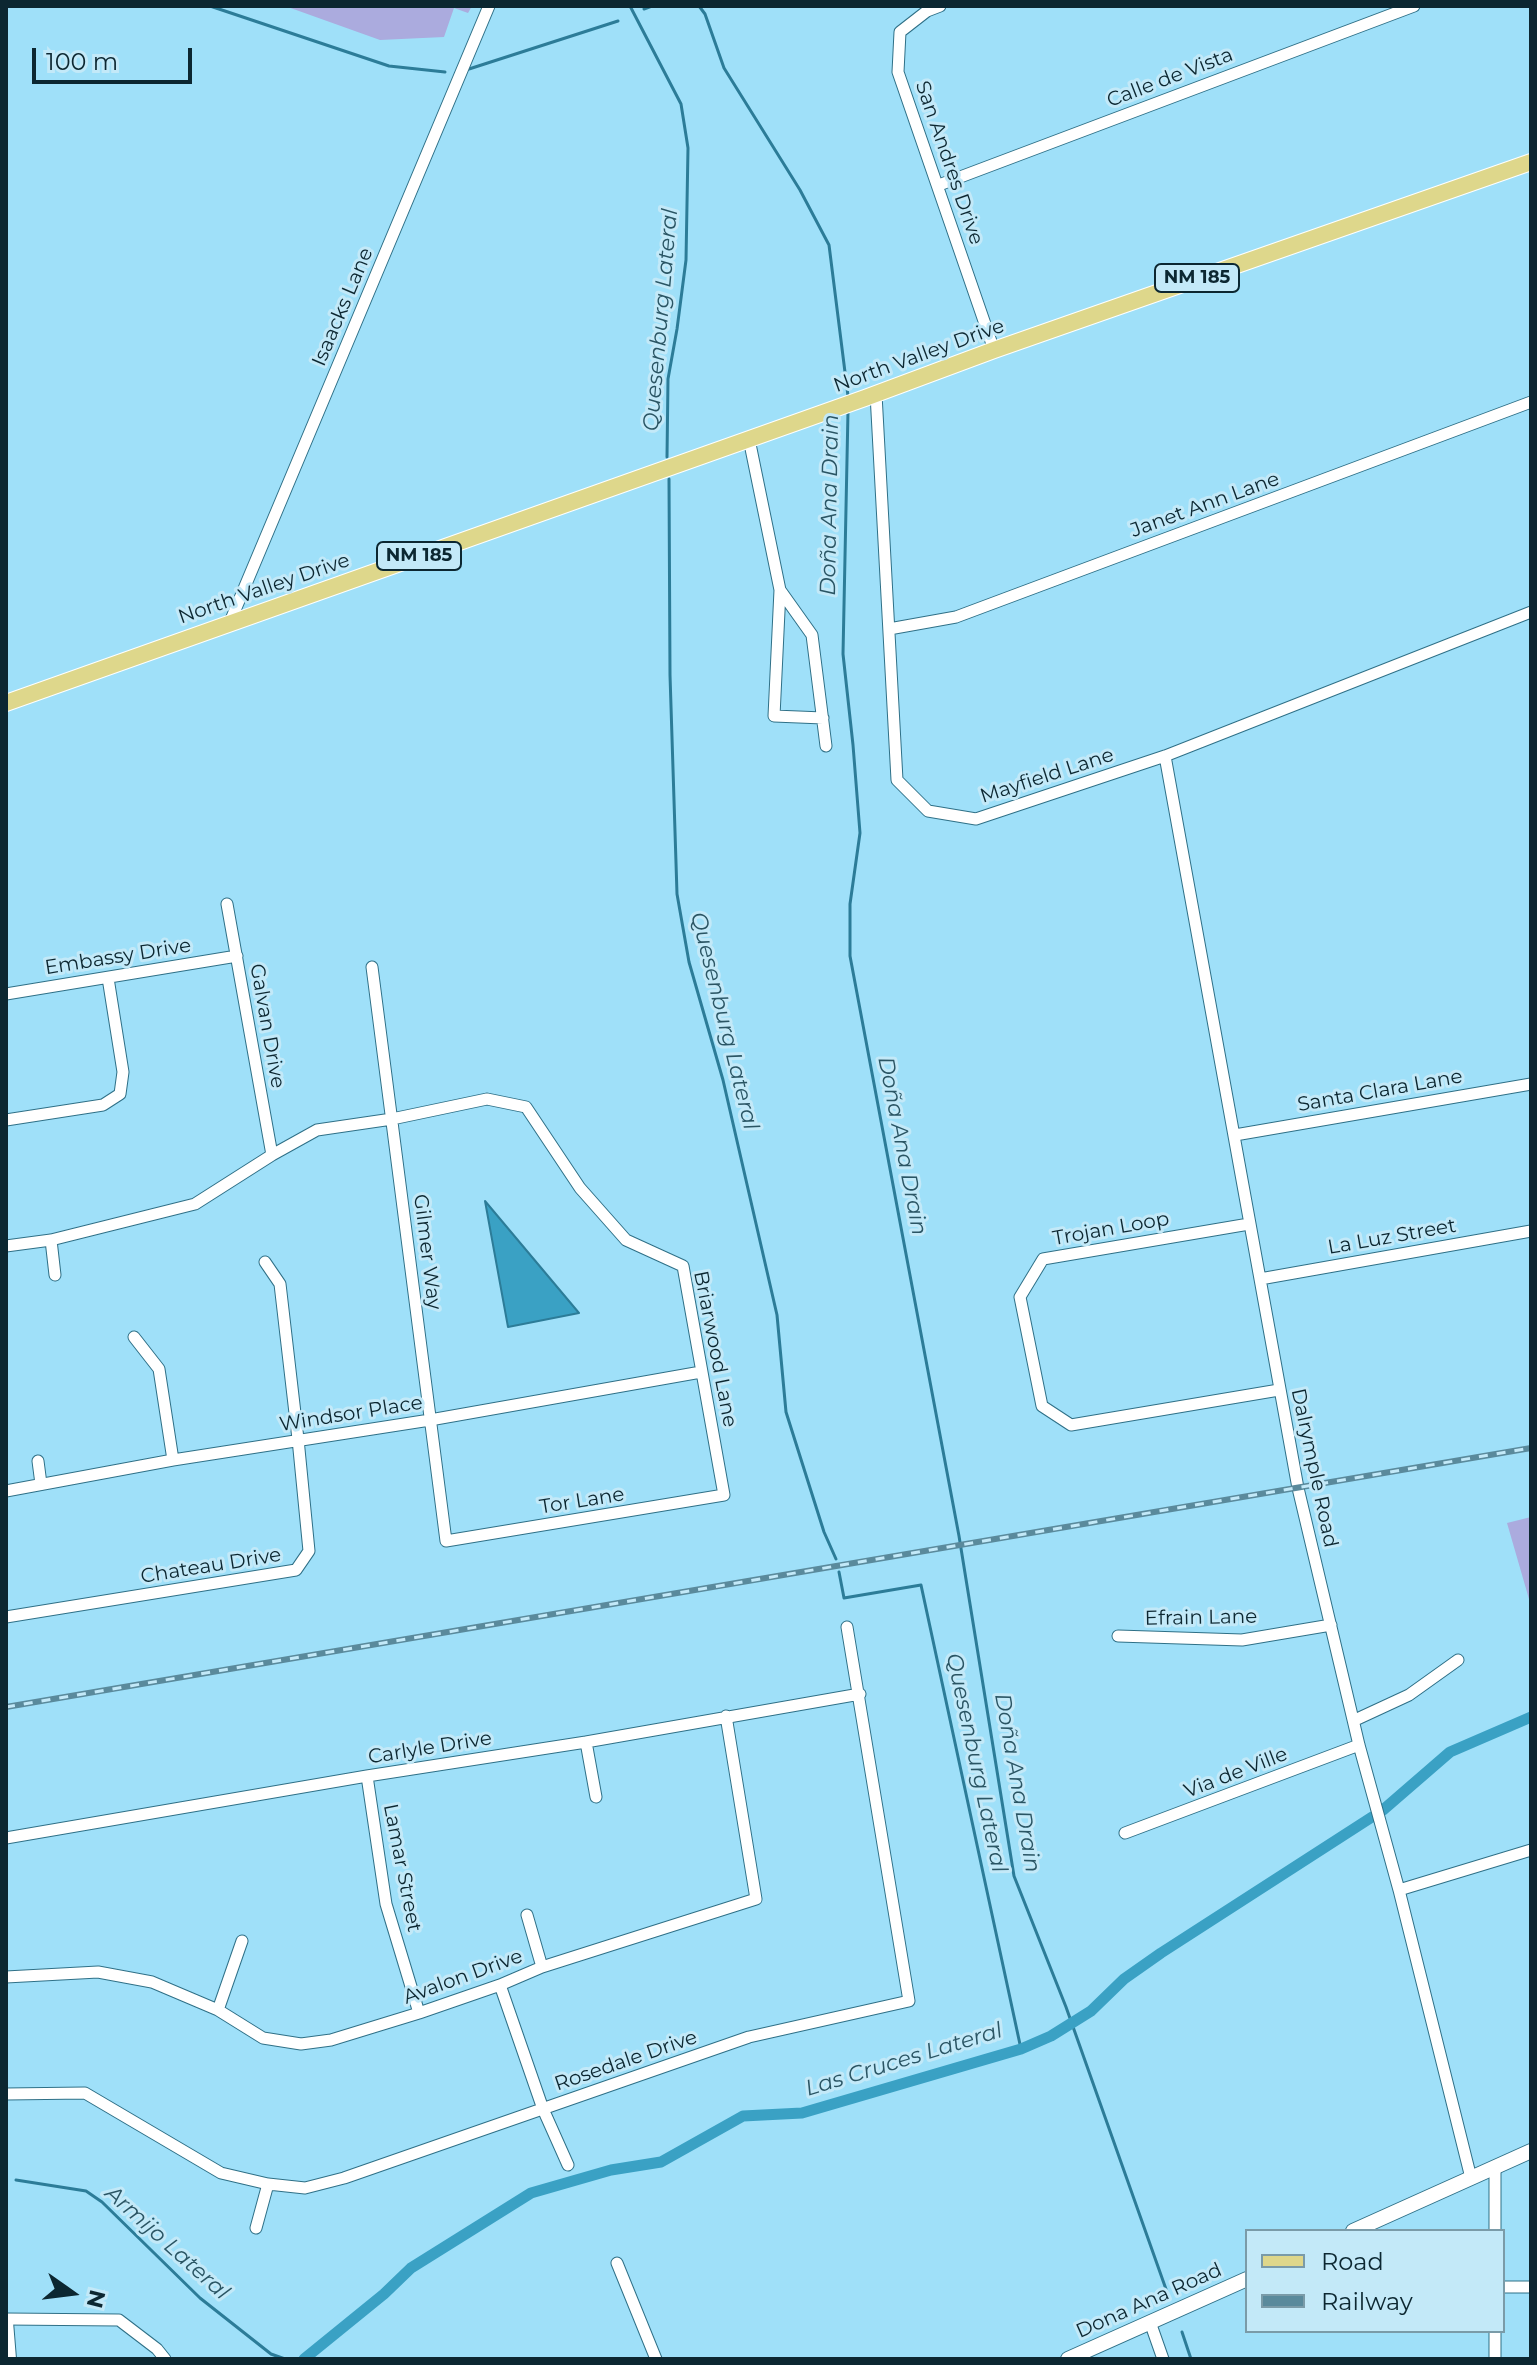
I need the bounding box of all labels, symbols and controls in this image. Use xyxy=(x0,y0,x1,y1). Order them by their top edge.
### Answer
scale bar xyxy=(36,32,196,82)
street label: Calle de Vista xyxy=(1104,43,1236,113)
text: 100 m xyxy=(46,47,118,76)
street label: San Andres Drive xyxy=(910,78,988,248)
water label: Quesenburg Lateral xyxy=(638,208,684,432)
street label: Isaacks Lane xyxy=(307,244,379,370)
road number: NM 185 xyxy=(1155,264,1239,292)
street label: North Valley Drive xyxy=(830,314,1008,398)
water label: Doña Ana Drain xyxy=(815,414,845,596)
street label: Janet Ann Lane xyxy=(1127,467,1283,543)
road number: NM 185 xyxy=(377,542,461,570)
street label: North Valley Drive xyxy=(175,548,353,630)
street label: Mayfield Lane xyxy=(977,743,1117,809)
water label: Quesenburg Lateral xyxy=(684,909,764,1133)
street label: Embassy Drive xyxy=(43,934,193,980)
street label: Galvan Drive xyxy=(244,962,290,1090)
water label: Doña Ana Drain xyxy=(872,1055,932,1237)
street label: Santa Clara Lane xyxy=(1296,1065,1464,1117)
street label: Gilmer Way xyxy=(408,1193,446,1311)
street label: Trojan Loop xyxy=(1051,1207,1171,1251)
street label: La Luz Street xyxy=(1326,1214,1458,1260)
street label: Briarwood Lane xyxy=(688,1269,742,1429)
street label: Dalrymple Road xyxy=(1285,1386,1343,1550)
street label: Windsor Place xyxy=(278,1391,424,1437)
street label: Tor Lane xyxy=(538,1482,626,1520)
street label: Chateau Drive xyxy=(139,1543,283,1589)
street label: Efrain Lane xyxy=(1145,1605,1257,1631)
water label: Quesenburg Lateral xyxy=(940,1651,1012,1875)
water label: Doña Ana Drain xyxy=(988,1691,1046,1875)
street label: Carlyle Drive xyxy=(366,1726,494,1770)
street label: Via de Ville xyxy=(1181,1742,1291,1804)
street label: Lamar Street xyxy=(378,1802,426,1934)
street label: Avalon Drive xyxy=(400,1944,526,2010)
water label: Las Cruces Lateral xyxy=(802,2017,1006,2103)
street label: Rosedale Drive xyxy=(552,2025,700,2097)
water label: Armijo Lateral xyxy=(99,2180,235,2306)
legend xyxy=(1245,2229,1505,2333)
text: Road xyxy=(1321,2247,1384,2276)
north arrow xyxy=(32,2253,112,2333)
street label: Dona Ana Road xyxy=(1072,2258,1226,2344)
text: N xyxy=(81,2287,111,2311)
text: Railway xyxy=(1321,2287,1413,2316)

